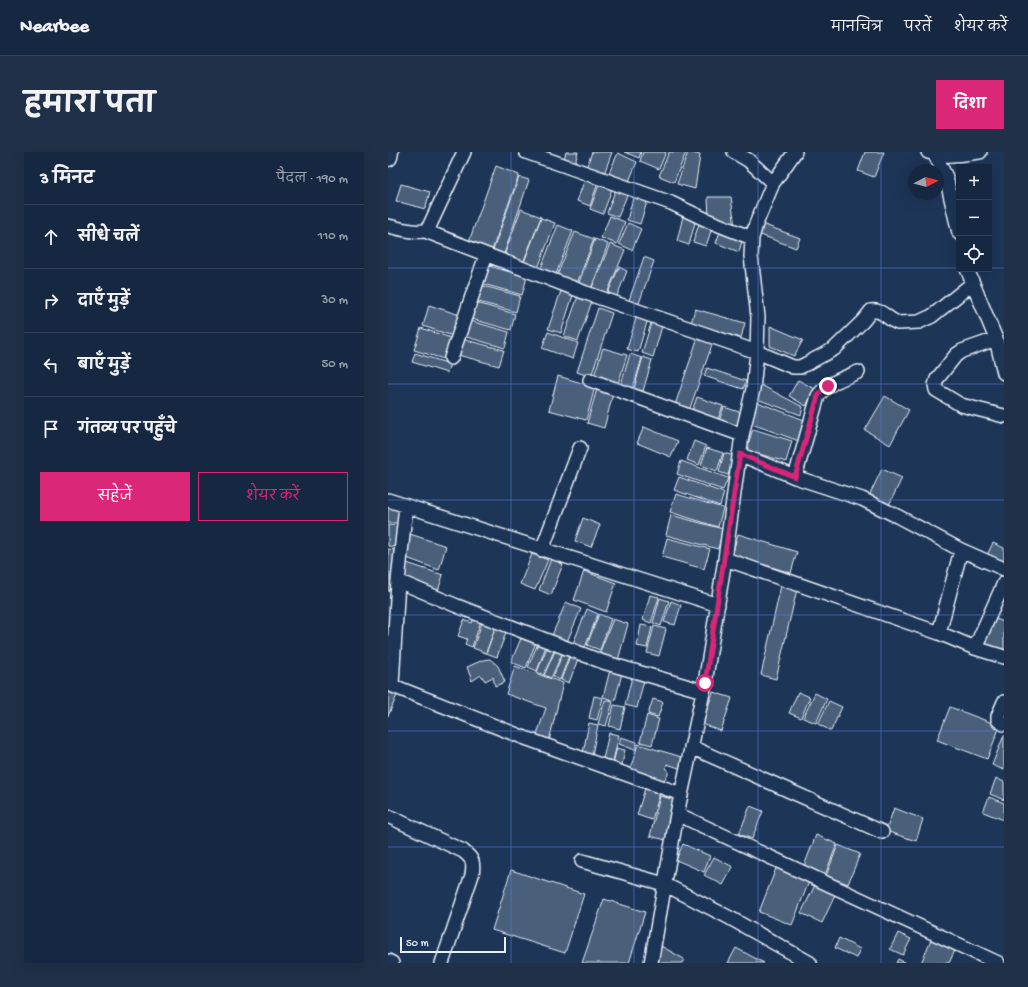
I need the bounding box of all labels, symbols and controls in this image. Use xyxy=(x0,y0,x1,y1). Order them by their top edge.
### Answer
text: Nearbee xyxy=(20,16,89,39)
text: मानचित्र xyxy=(831,20,882,37)
text: परतें xyxy=(904,20,932,37)
text: शेयर करें xyxy=(954,20,1008,37)
button: दिशा xyxy=(936,80,1004,129)
text: हमारा पता xyxy=(24,90,155,123)
north arrow xyxy=(908,164,944,200)
map controls xyxy=(956,164,992,272)
button: + xyxy=(956,164,992,200)
text: 3 मिनट xyxy=(40,170,94,190)
text: पैदल · 190 m xyxy=(276,172,348,187)
button: − xyxy=(956,200,992,236)
icon: ahead xyxy=(40,226,62,248)
text: सीधे चलें xyxy=(78,229,139,247)
text: 110 m xyxy=(318,229,348,244)
button: locate xyxy=(956,236,992,272)
icon: right xyxy=(40,290,62,312)
text: दाएँ मुड़ें xyxy=(78,293,130,311)
text: 30 m xyxy=(322,293,348,308)
icon: left xyxy=(40,354,62,376)
text: बाएँ मुड़ें xyxy=(78,357,130,375)
text: 50 m xyxy=(321,357,348,372)
route end xyxy=(819,377,837,395)
icon: arrive xyxy=(40,418,62,440)
text: गंतव्य पर पहुँचे xyxy=(78,421,176,439)
button: सहेजें xyxy=(40,472,190,521)
button: शेयर करें xyxy=(198,472,348,521)
route start xyxy=(696,674,714,692)
scale bar xyxy=(400,935,506,954)
text: 50 m xyxy=(406,938,428,950)

